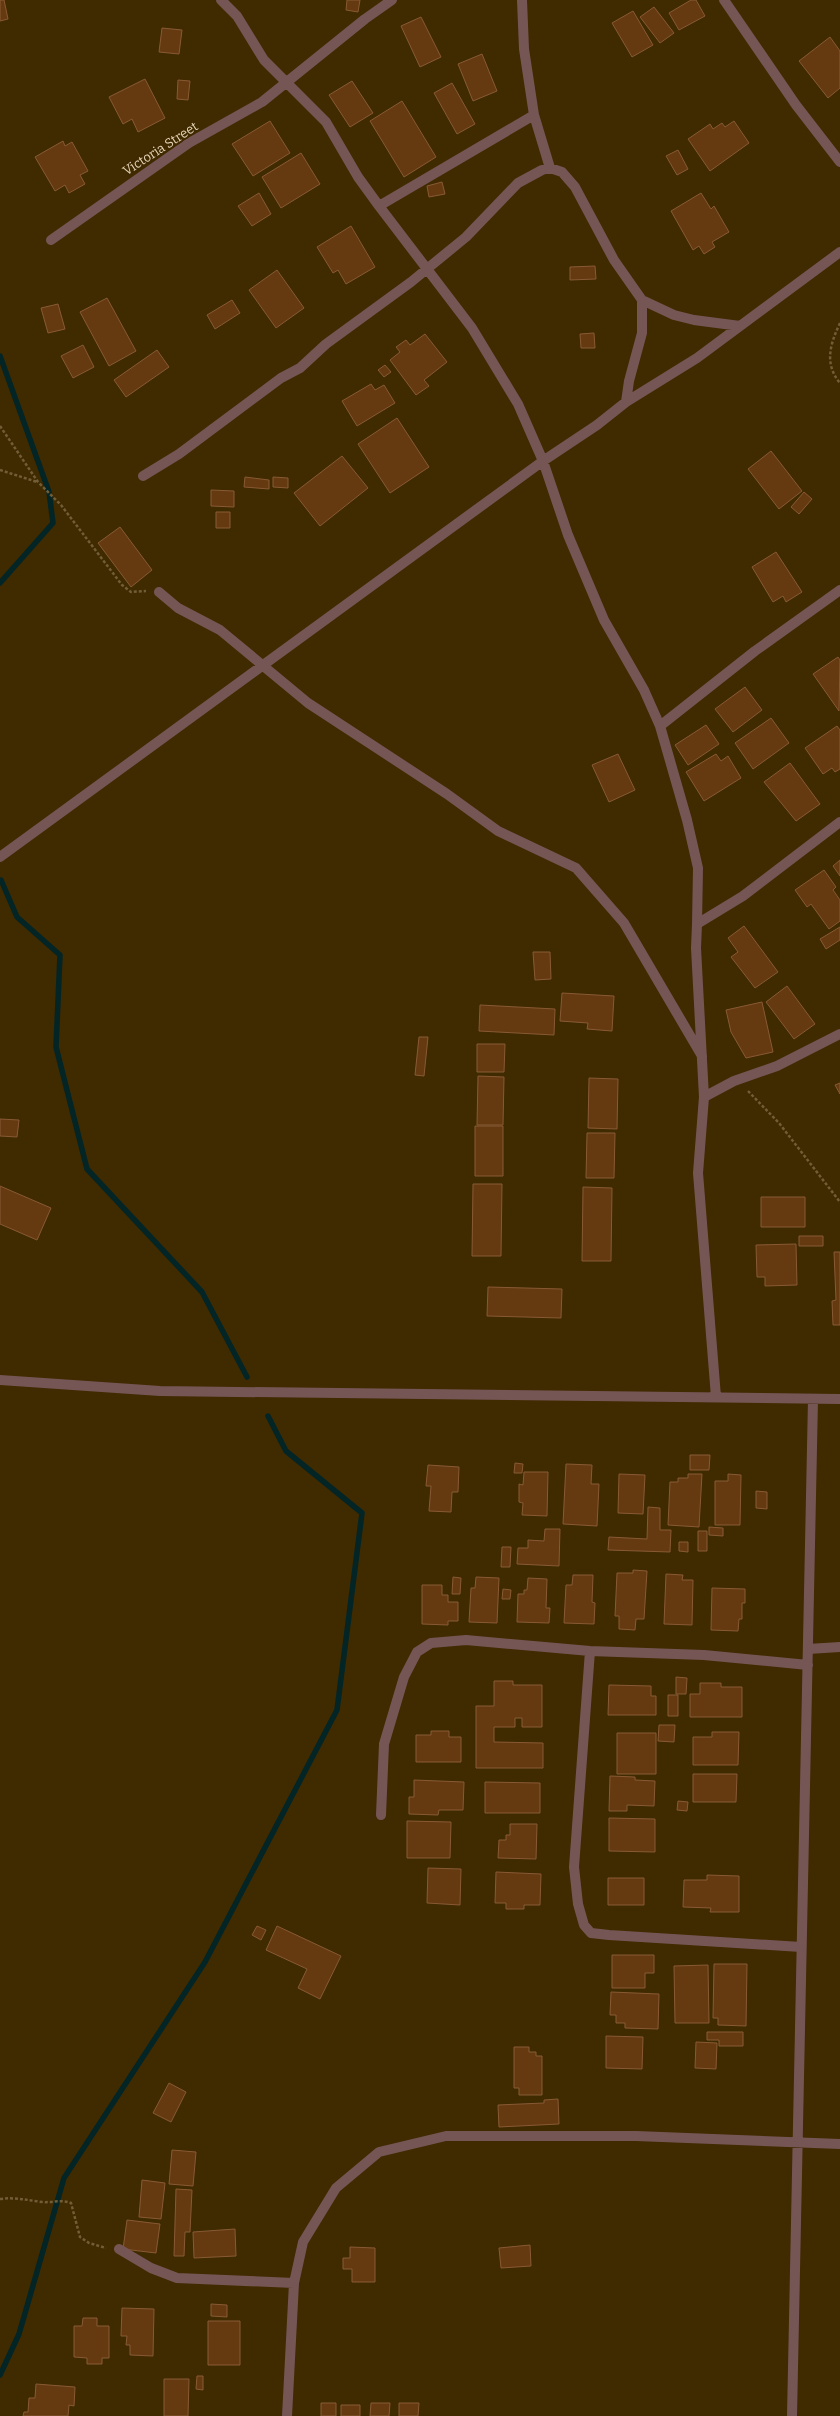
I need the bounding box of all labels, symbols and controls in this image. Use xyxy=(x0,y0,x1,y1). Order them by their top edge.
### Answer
street label: Victoria Street xyxy=(120,118,201,178)

